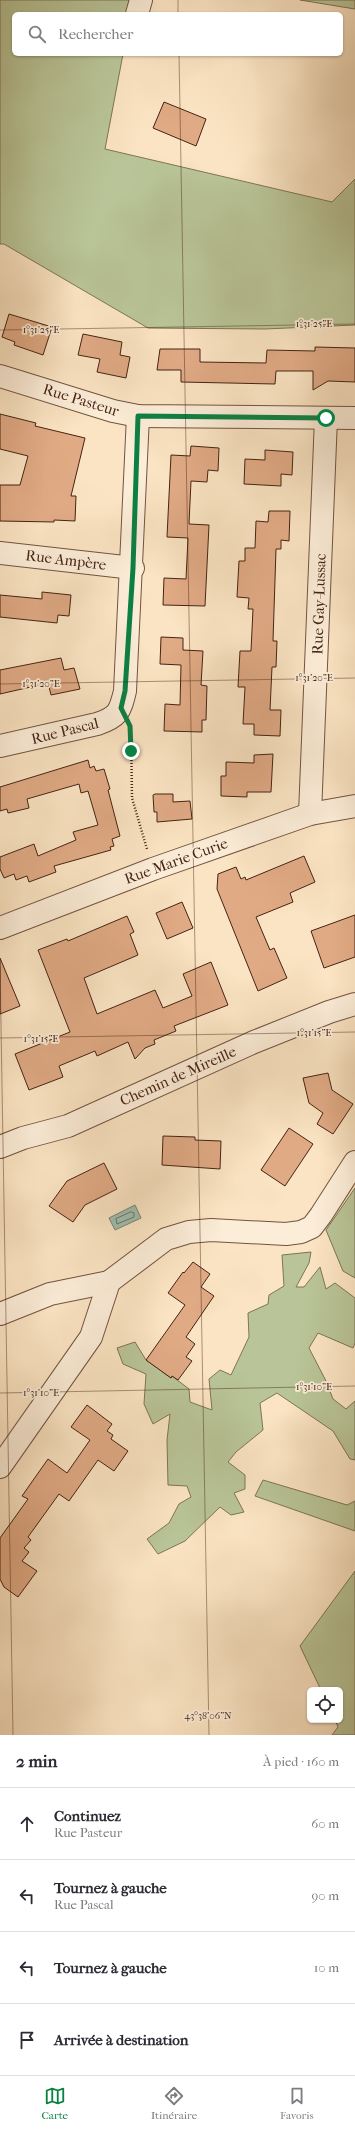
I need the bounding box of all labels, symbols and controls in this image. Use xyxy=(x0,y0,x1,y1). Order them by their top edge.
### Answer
search box xyxy=(12,12,343,56)
icon: search xyxy=(26,23,48,45)
text: Rechercher xyxy=(58,25,133,43)
text: 1°31'25"E xyxy=(296,318,332,330)
text: 1°31'25"E xyxy=(23,324,59,336)
street label: Rue Pasteur xyxy=(41,380,122,420)
route start xyxy=(317,409,335,427)
street label: Rue Ampère xyxy=(25,546,108,574)
street label: Rue Gay-Lussac xyxy=(308,553,330,655)
text: 1°31'20"E xyxy=(295,672,333,684)
text: 1°31'20"E xyxy=(22,678,60,690)
street label: Rue Pascal xyxy=(29,714,101,748)
route end xyxy=(122,742,140,760)
street label: Rue Marie Curie xyxy=(122,834,231,888)
text: 1°31'15"E xyxy=(297,1027,331,1039)
text: 1°31'15"E xyxy=(24,1033,58,1045)
street label: Chemin de Mireille xyxy=(117,1042,239,1110)
text: 1°31'10"E xyxy=(296,1381,332,1393)
text: 1°31'10"E xyxy=(23,1387,59,1399)
map controls xyxy=(307,1687,343,1723)
button: locate xyxy=(307,1687,343,1723)
text: 43°38'06"N xyxy=(184,1710,232,1722)
text: 2 min xyxy=(16,1751,57,1771)
text: À pied · 160 m xyxy=(263,1754,339,1769)
text: Continuez xyxy=(54,1807,121,1825)
icon: ahead xyxy=(16,1813,38,1835)
text: 60 m xyxy=(311,1816,339,1831)
text: Rue Pasteur xyxy=(54,1825,122,1840)
text: Tournez à gauche xyxy=(54,1879,167,1897)
icon: left xyxy=(16,1885,38,1907)
text: 90 m xyxy=(311,1888,339,1903)
text: Rue Pascal xyxy=(54,1897,114,1912)
icon: left xyxy=(16,1957,38,1979)
text: Tournez à gauche xyxy=(54,1959,167,1977)
text: 10 m xyxy=(314,1960,339,1975)
icon: arrive xyxy=(16,2029,38,2051)
text: Arrivée à destination xyxy=(54,2031,189,2049)
tab: Carte xyxy=(41,2085,68,2122)
tab: Itinéraire xyxy=(151,2085,197,2122)
tab: Favoris xyxy=(280,2085,314,2122)

